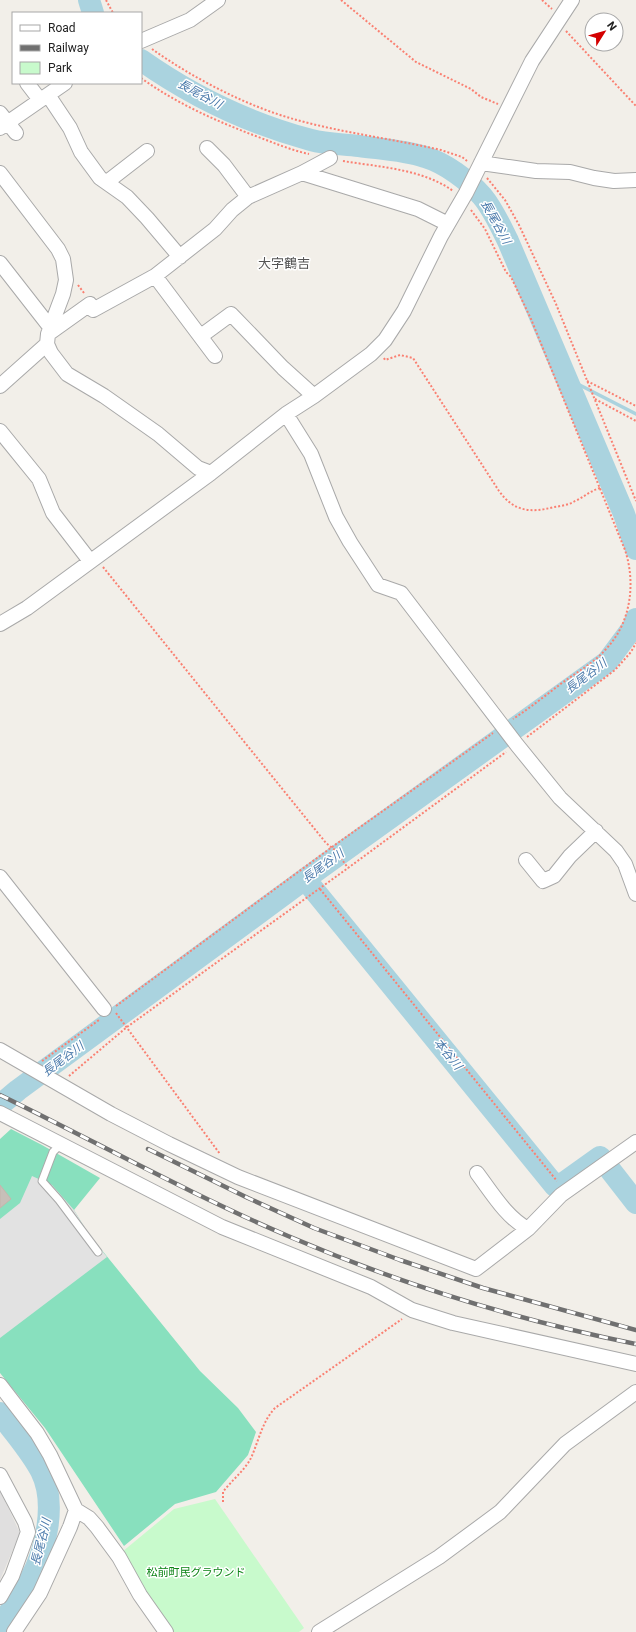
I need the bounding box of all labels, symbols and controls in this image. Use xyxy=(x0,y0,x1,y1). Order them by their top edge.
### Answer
legend xyxy=(12,12,142,84)
north arrow xyxy=(584,12,624,52)
text: N xyxy=(604,19,619,33)
text: Road xyxy=(48,21,76,35)
text: Railway xyxy=(48,41,89,55)
text: Park xyxy=(48,61,73,75)
water label: 長尾谷川 xyxy=(176,77,226,112)
water label: 長尾谷川 xyxy=(478,198,515,248)
district label: 大字鶴吉 xyxy=(258,256,310,271)
water label: 長尾谷川 xyxy=(563,655,611,696)
water label: 長尾谷川 xyxy=(299,845,348,886)
water label: 本谷川 xyxy=(431,1036,466,1074)
water label: 長尾谷川 xyxy=(40,1038,88,1079)
water label: 長尾谷川 xyxy=(28,1515,54,1567)
park label: 松前町民グラウンド xyxy=(147,1566,246,1579)

